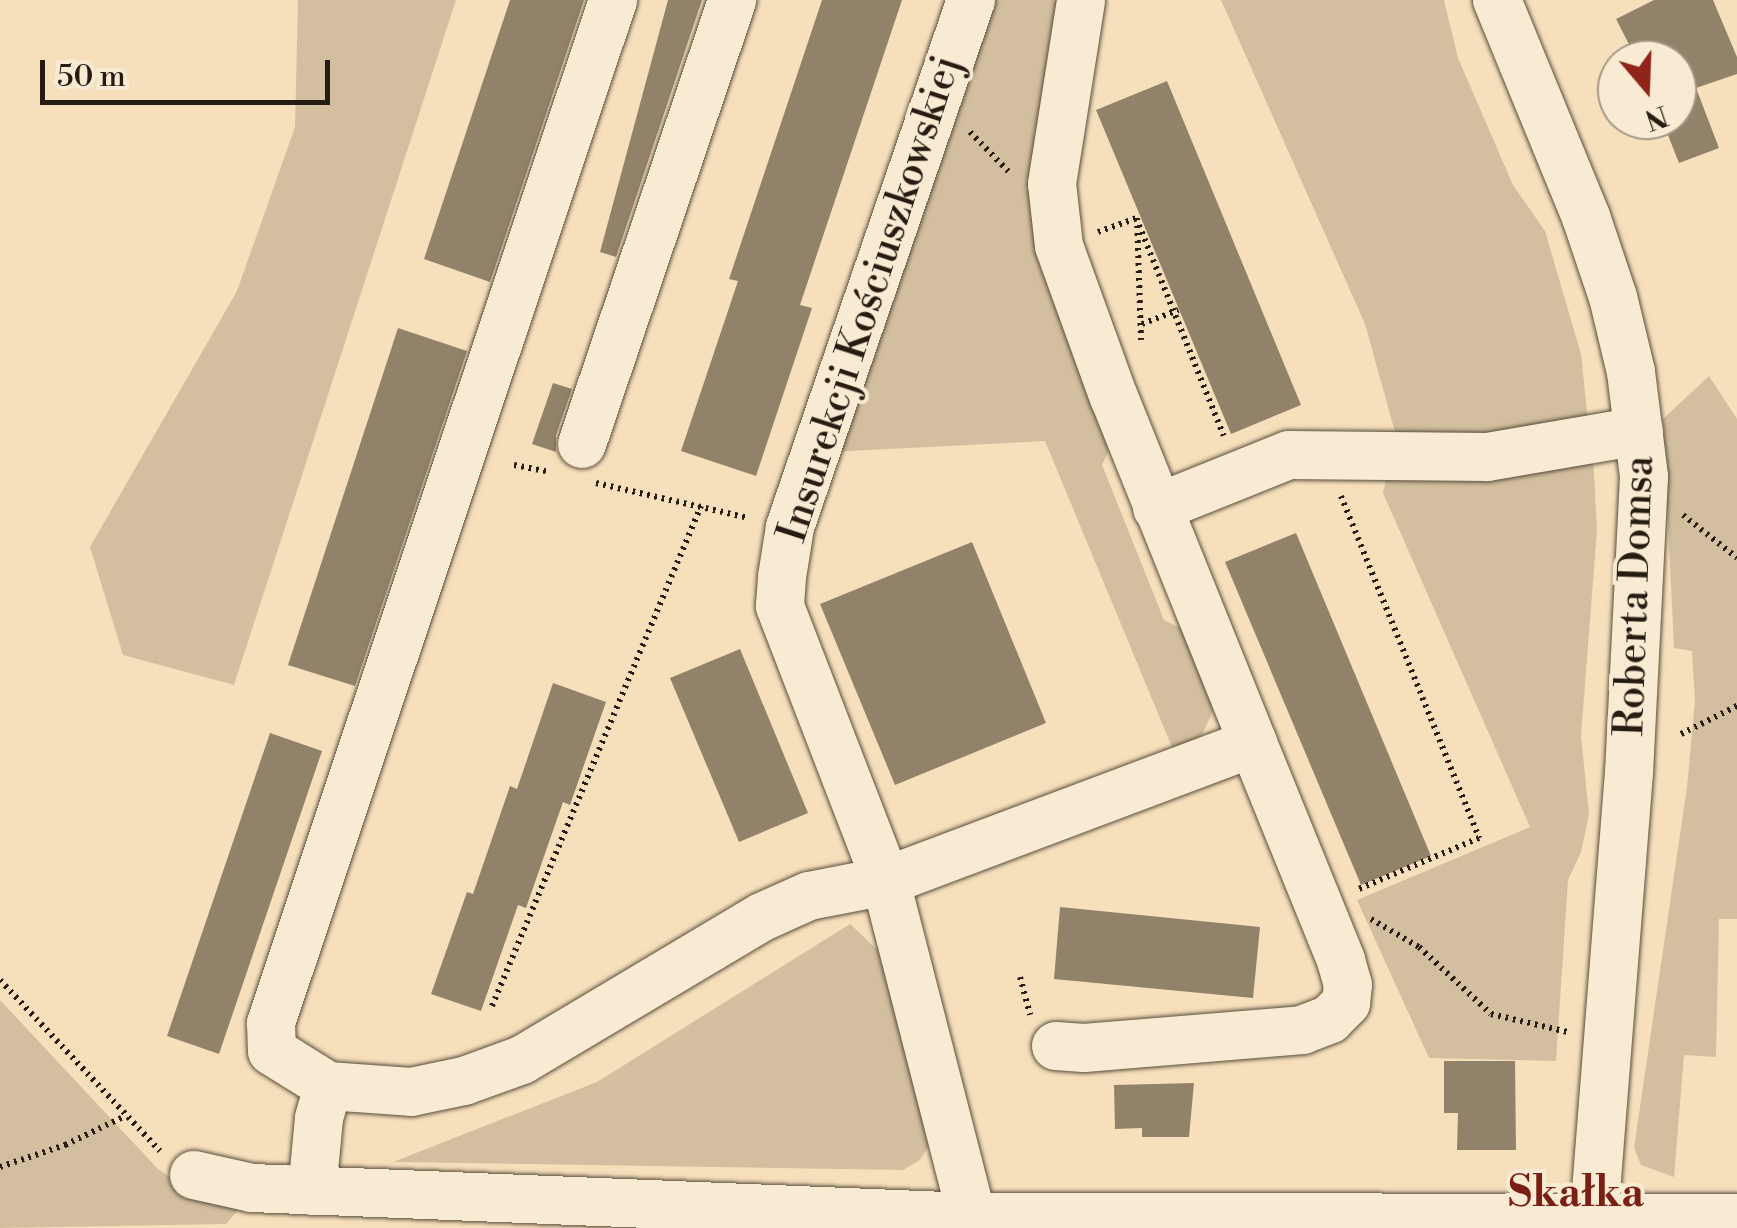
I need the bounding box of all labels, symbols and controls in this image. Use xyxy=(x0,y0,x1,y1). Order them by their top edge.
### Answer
scale bar xyxy=(45,40,335,102)
north arrow xyxy=(1597,40,1697,140)
street label: Insurekcji Kościuszkowskiej xyxy=(769,50,971,548)
text: 50 m xyxy=(57,58,126,96)
text: N xyxy=(1640,97,1672,137)
street label: Roberta Domsa xyxy=(1606,455,1664,737)
district label: Skałka xyxy=(1508,1169,1644,1219)

